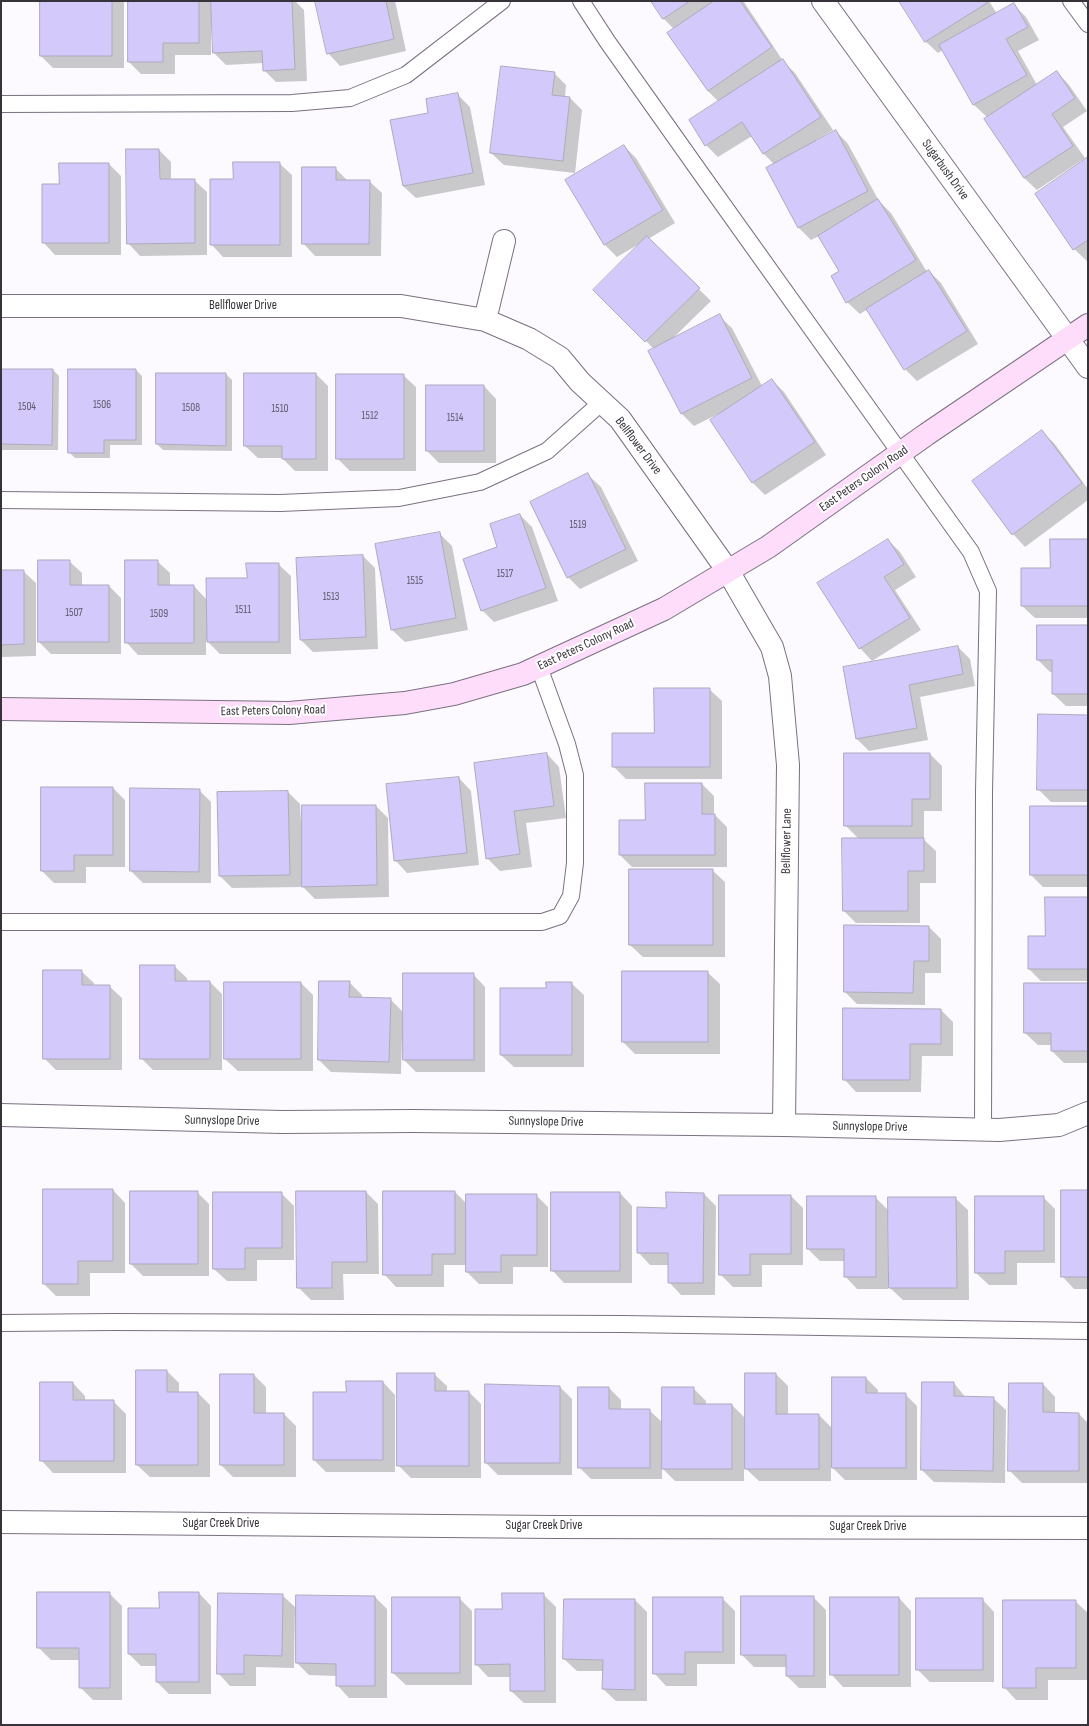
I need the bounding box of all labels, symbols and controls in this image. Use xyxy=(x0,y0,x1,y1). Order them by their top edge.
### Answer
street label: Sugarbush Drive xyxy=(918,137,972,203)
street label: Bellflower Drive xyxy=(209,298,277,314)
house number: 1506 xyxy=(93,398,111,412)
house number: 1504 xyxy=(18,400,36,414)
house number: 1508 xyxy=(182,401,200,415)
house number: 1510 xyxy=(271,402,289,416)
house number: 1512 xyxy=(362,409,378,423)
house number: 1514 xyxy=(447,411,463,425)
street label: Bellflower Drive xyxy=(611,414,665,478)
street label: East Peters Colony Road xyxy=(817,443,911,515)
house number: 1519 xyxy=(570,518,586,532)
house number: 1517 xyxy=(497,567,513,581)
house number: 1515 xyxy=(407,574,423,588)
house number: 1513 xyxy=(323,590,339,604)
house number: 1511 xyxy=(235,603,251,617)
house number: 1507 xyxy=(65,606,83,620)
house number: 1509 xyxy=(150,607,168,621)
street label: East Peters Colony Road xyxy=(535,616,637,674)
street label: East Peters Colony Road xyxy=(221,702,325,720)
street label: Bellflower Lane xyxy=(779,808,795,874)
street label: Sunnyslope Drive xyxy=(184,1113,260,1129)
street label: Sunnyslope Drive xyxy=(508,1114,584,1130)
street label: Sunnyslope Drive xyxy=(832,1119,908,1135)
street label: Sugar Creek Drive xyxy=(183,1516,259,1532)
street label: Sugar Creek Drive xyxy=(506,1518,582,1534)
street label: Sugar Creek Drive xyxy=(830,1519,906,1535)

